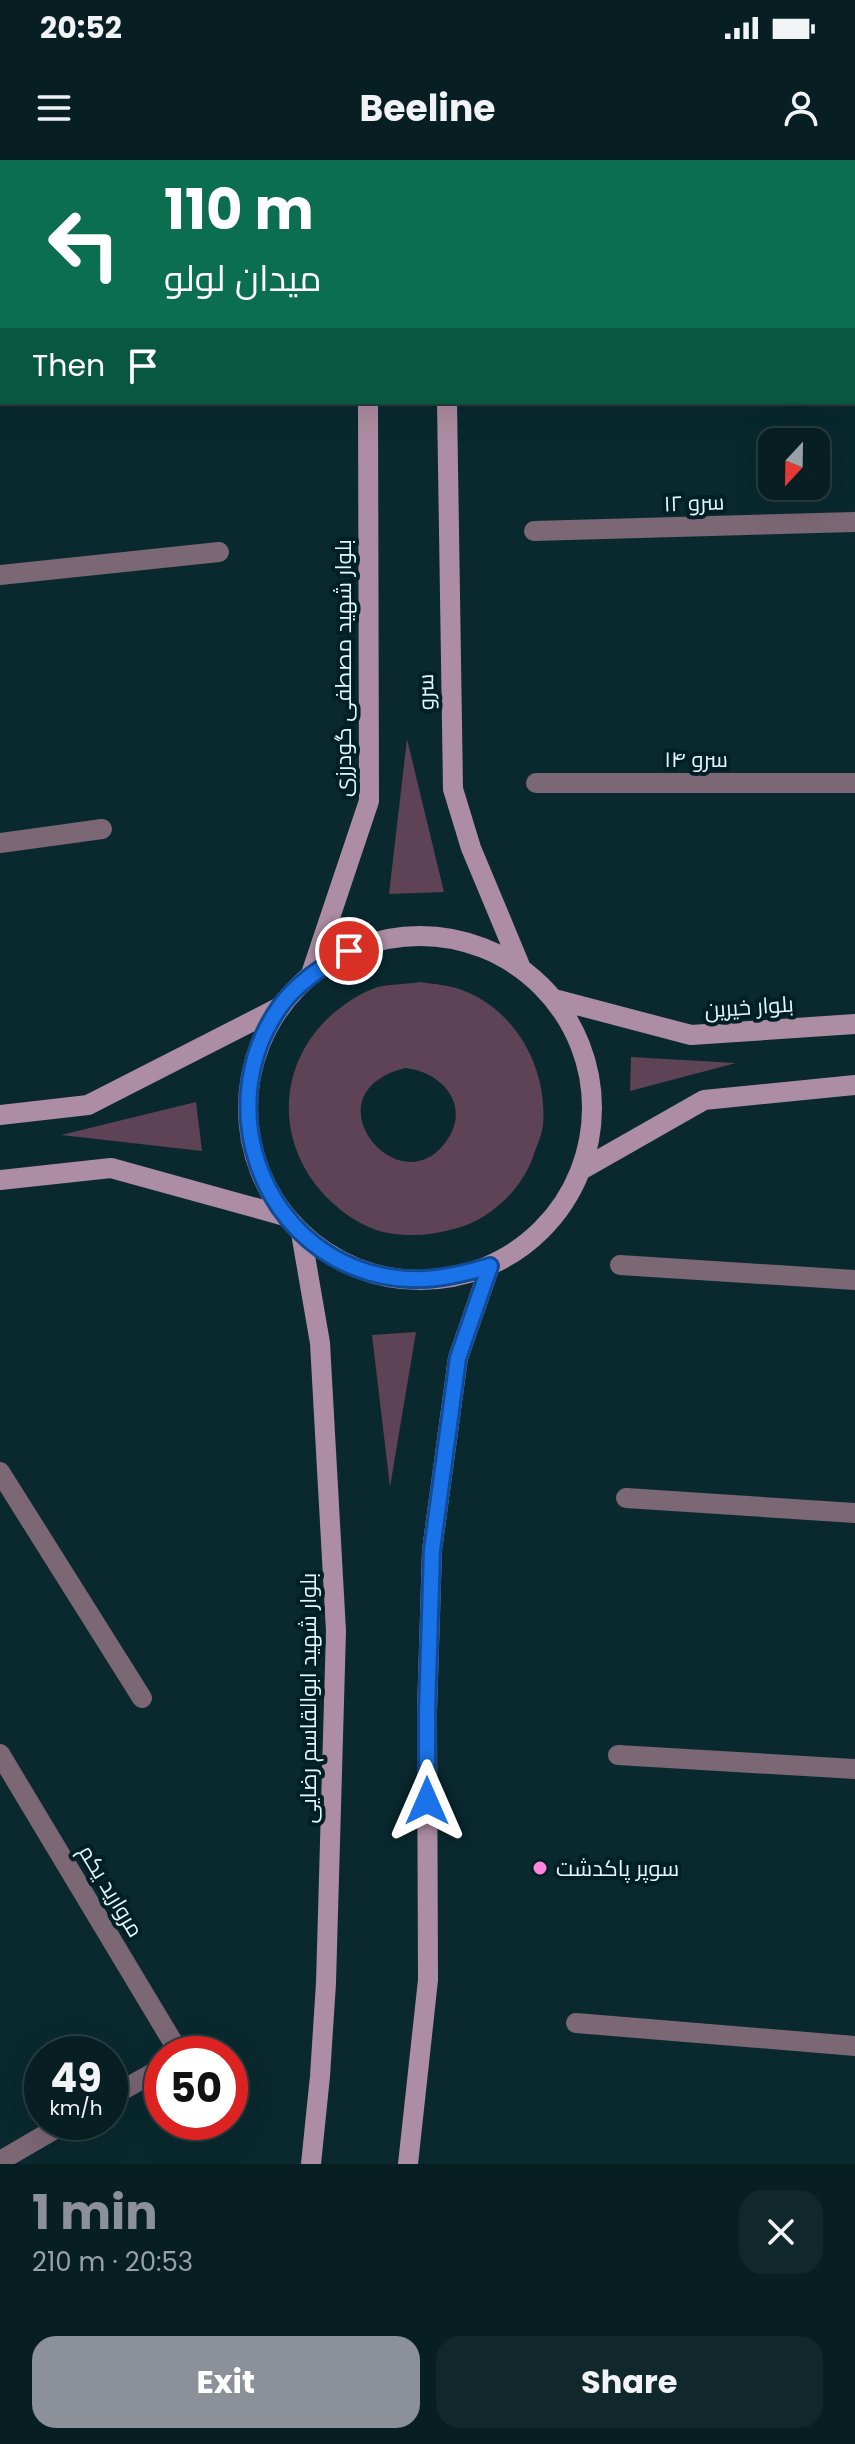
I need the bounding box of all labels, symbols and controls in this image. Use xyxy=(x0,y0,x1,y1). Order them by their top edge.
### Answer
text: 20:52 xyxy=(40,6,122,49)
text: Beeline xyxy=(360,83,495,134)
icon: menu xyxy=(32,86,76,130)
icon: person xyxy=(779,86,823,130)
text: 110 m xyxy=(164,170,314,249)
icon: left xyxy=(32,192,136,296)
text: میدان لولو xyxy=(164,253,322,304)
text: Then xyxy=(32,344,105,387)
icon: arrive xyxy=(121,344,165,388)
north arrow xyxy=(758,428,830,500)
map controls xyxy=(758,428,830,500)
street label: سرو ۱۲ xyxy=(663,486,725,520)
street label: بلوار شهید مصطفی گودرزی xyxy=(328,539,359,797)
street label: سرو xyxy=(410,674,442,710)
street label: سرو ۱۴ xyxy=(664,744,728,775)
pin xyxy=(315,917,383,985)
icon: arrive xyxy=(327,929,371,973)
street label: بلوار خیرین xyxy=(703,988,795,1026)
street label: بلوار شهید ابوالقاسم رضایی xyxy=(293,1573,324,1823)
position arrow xyxy=(385,1759,469,1843)
street label: مروارید یکم xyxy=(71,1839,151,1943)
place label: سوپر پاکدشت xyxy=(556,1853,679,1884)
marker: سوپر پاکدشت xyxy=(531,1859,549,1877)
speed limit sign: 50 xyxy=(144,2036,248,2140)
text: 49 xyxy=(50,2050,102,2106)
text: km/h xyxy=(49,2094,103,2122)
text: 1 min xyxy=(32,2179,158,2246)
button: close xyxy=(739,2190,823,2274)
text: 210 m · 20:53 xyxy=(32,2244,193,2280)
button: Exit xyxy=(32,2336,420,2428)
button: Share xyxy=(436,2336,823,2428)

